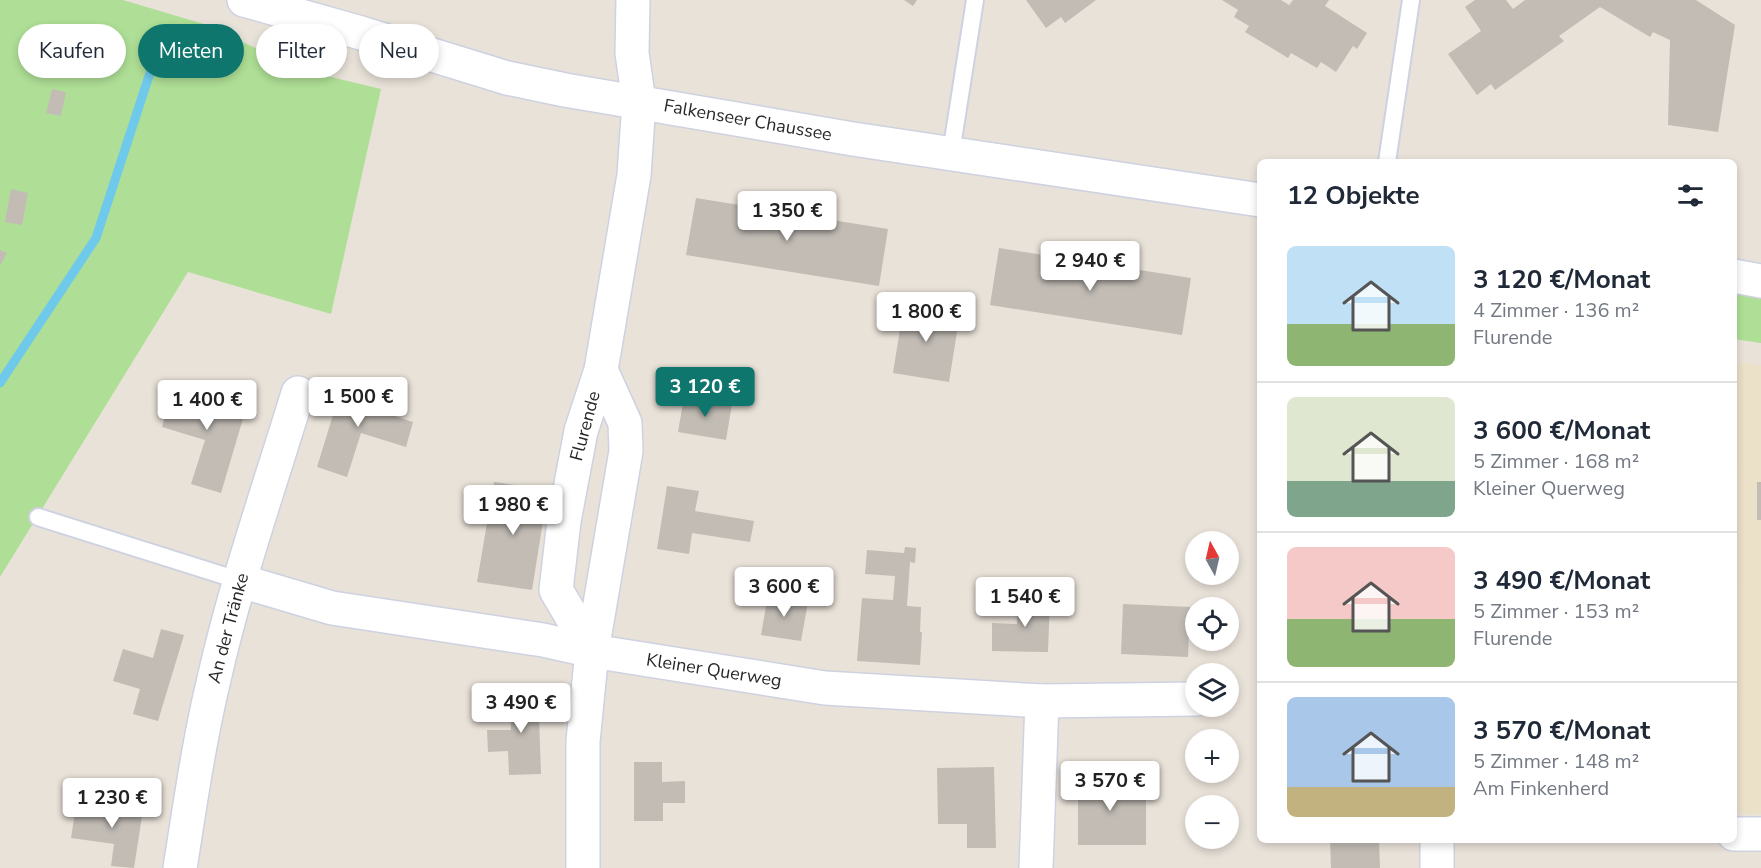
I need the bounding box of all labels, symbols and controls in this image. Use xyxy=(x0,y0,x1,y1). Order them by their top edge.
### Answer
chip: Kaufen xyxy=(18,24,126,78)
chip: Mieten xyxy=(138,24,244,78)
chip: Filter xyxy=(256,24,347,78)
chip: Neu xyxy=(359,24,439,78)
street label: Falkenseer Chaussee xyxy=(662,93,834,147)
text: 12 Objekte xyxy=(1287,178,1420,213)
icon: filters xyxy=(1674,179,1707,212)
pin: 1 350 € xyxy=(732,191,842,242)
text: 1 350 € xyxy=(752,197,822,224)
pin: 2 940 € xyxy=(1035,241,1145,292)
text: 2 940 € xyxy=(1055,247,1125,274)
text: 3 120 €/Monat xyxy=(1473,262,1650,297)
icon: home xyxy=(1335,270,1407,342)
pin: 1 800 € xyxy=(871,292,981,343)
text: 4 Zimmer · 136 m² xyxy=(1473,297,1639,324)
text: 1 800 € xyxy=(891,298,961,325)
text: Flurende xyxy=(1473,324,1552,351)
pin: 3 120 € xyxy=(650,367,760,418)
text: 3 120 € xyxy=(670,373,740,400)
pin: 1 500 € xyxy=(303,377,413,428)
pin: 1 400 € xyxy=(152,380,262,431)
text: 1 500 € xyxy=(323,383,393,410)
text: 1 400 € xyxy=(172,386,242,413)
street label: Flurende xyxy=(564,388,606,464)
text: 3 600 €/Monat xyxy=(1473,413,1650,448)
icon: home xyxy=(1335,421,1407,493)
text: 5 Zimmer · 168 m² xyxy=(1473,448,1639,475)
text: Kleiner Querweg xyxy=(1473,475,1625,502)
pin: 1 980 € xyxy=(458,485,568,536)
text: 1 980 € xyxy=(478,491,548,518)
north arrow xyxy=(1185,531,1239,585)
map controls xyxy=(1185,531,1239,849)
text: 3 490 €/Monat xyxy=(1473,563,1650,598)
pin: 3 600 € xyxy=(729,567,839,618)
street label: An der Tränke xyxy=(202,570,254,686)
icon: home xyxy=(1335,571,1407,643)
text: 3 600 € xyxy=(749,573,819,600)
pin: 1 540 € xyxy=(970,577,1080,628)
text: 1 540 € xyxy=(990,583,1060,610)
button: locate xyxy=(1185,597,1239,651)
text: 5 Zimmer · 153 m² xyxy=(1473,598,1639,625)
text: Flurende xyxy=(1473,625,1552,652)
street label: Kleiner Querweg xyxy=(645,647,783,693)
button: layers xyxy=(1185,663,1239,717)
pin: 3 490 € xyxy=(466,683,576,734)
text: 3 490 € xyxy=(486,689,556,716)
text: 3 570 €/Monat xyxy=(1473,713,1650,748)
icon: home xyxy=(1335,721,1407,793)
button: + xyxy=(1185,729,1239,783)
text: 5 Zimmer · 148 m² xyxy=(1473,748,1639,775)
pin: 3 570 € xyxy=(1055,761,1165,812)
text: 3 570 € xyxy=(1075,767,1145,794)
text: Am Finkenherd xyxy=(1473,775,1609,802)
pin: 1 230 € xyxy=(57,778,167,829)
text: 1 230 € xyxy=(77,784,147,811)
button: − xyxy=(1185,795,1239,849)

